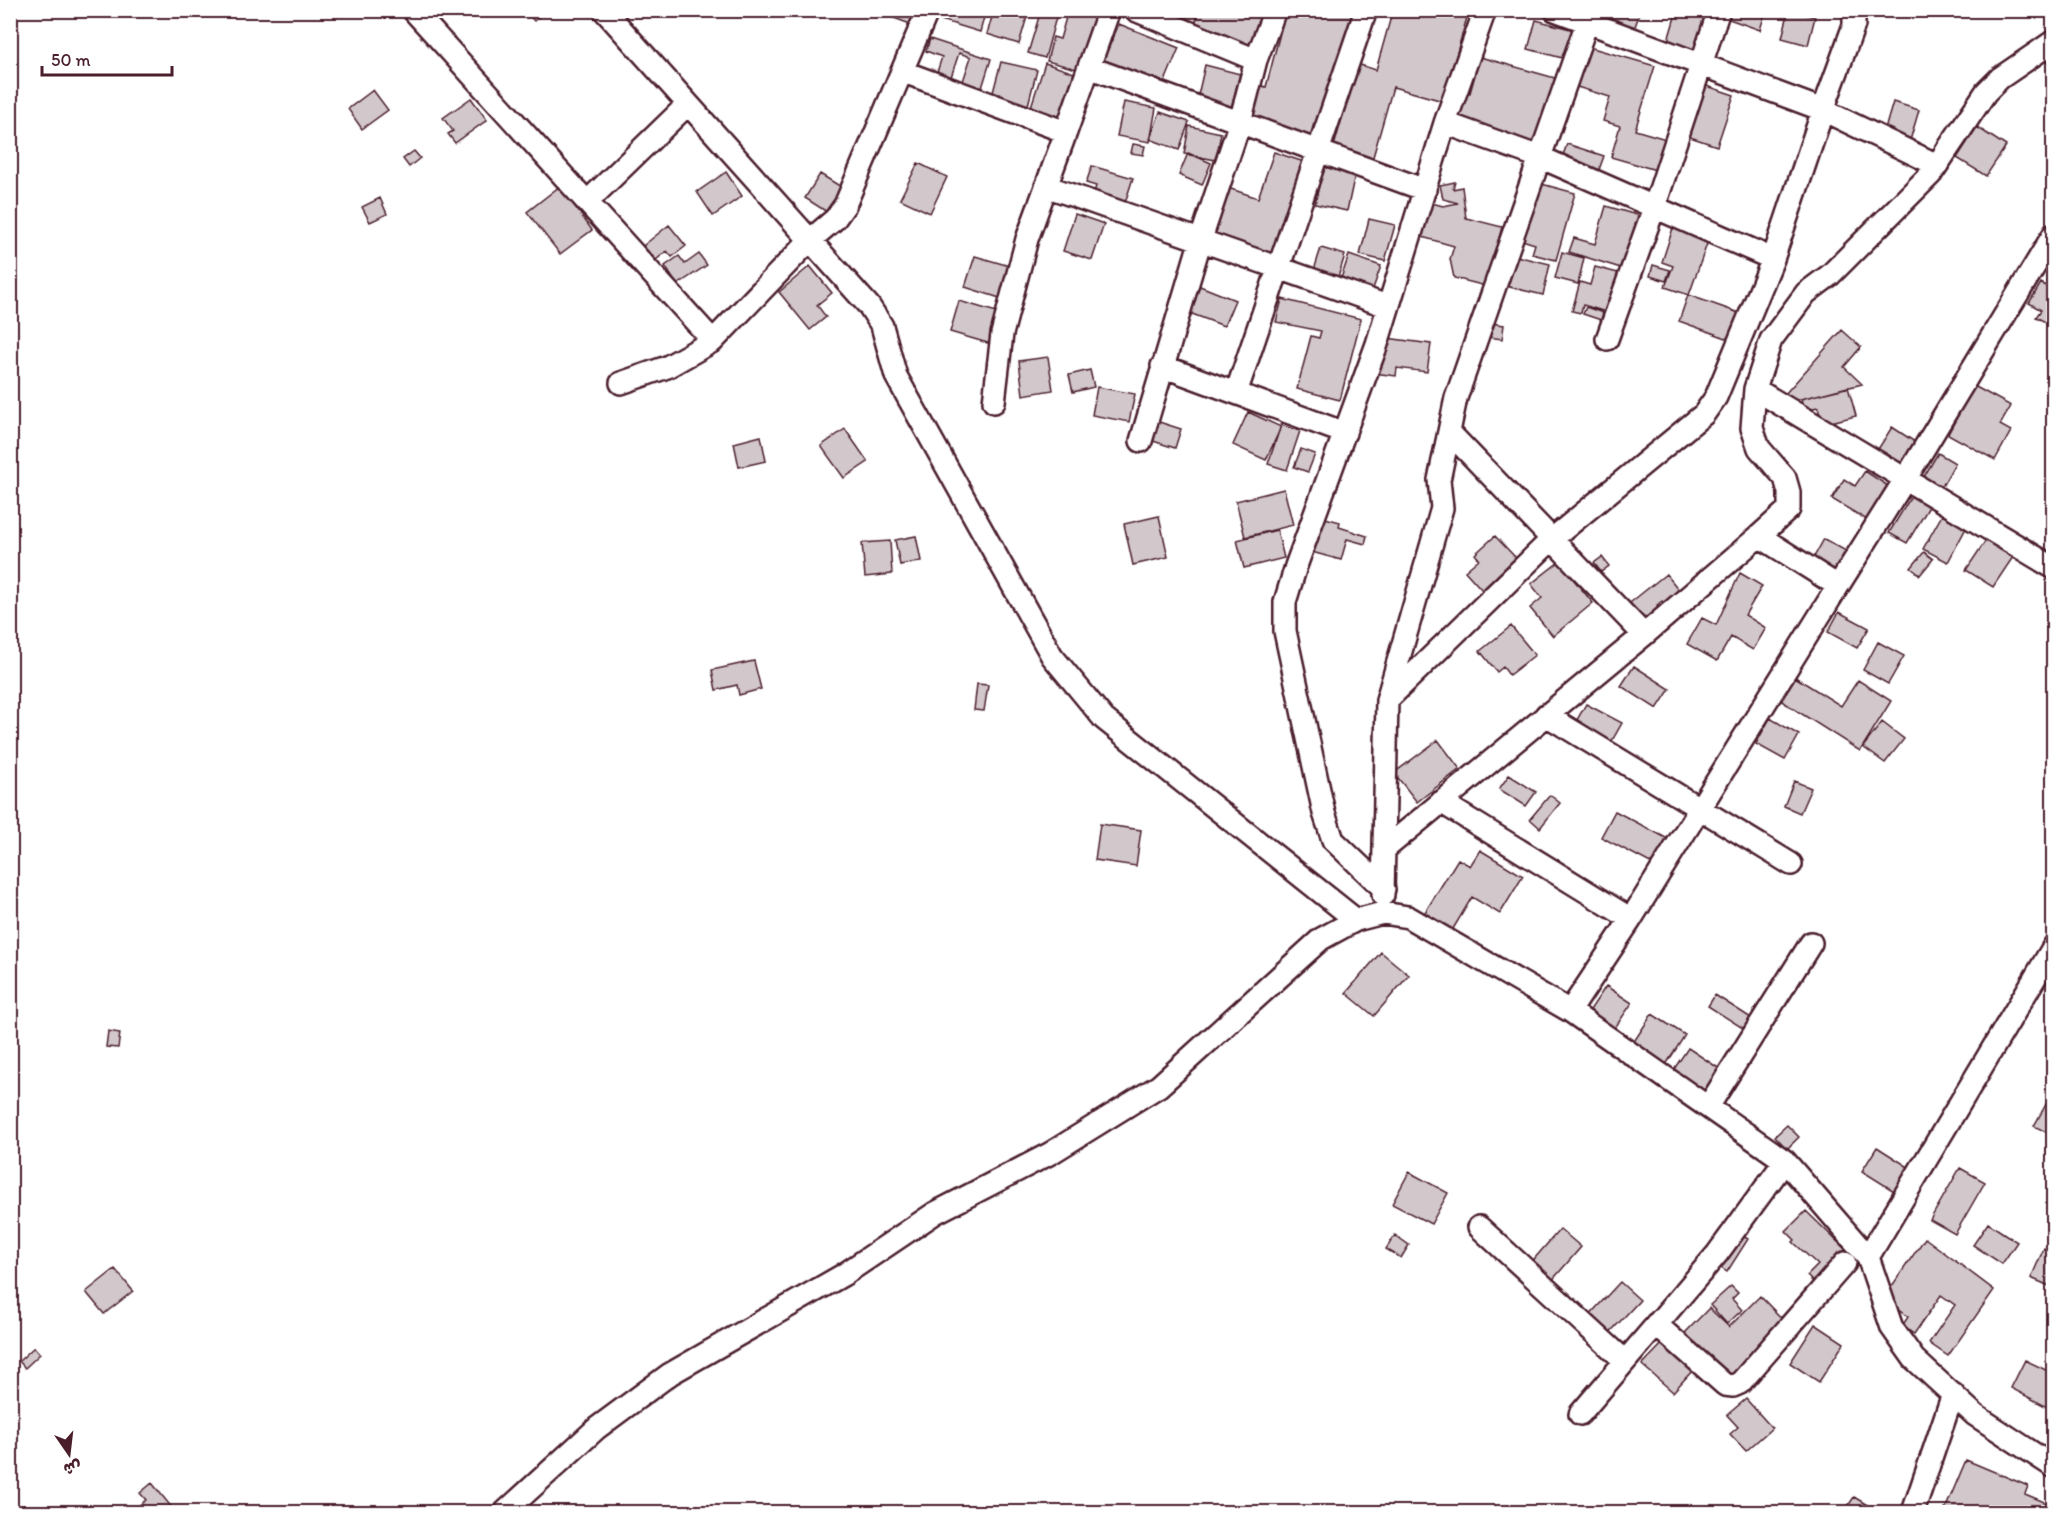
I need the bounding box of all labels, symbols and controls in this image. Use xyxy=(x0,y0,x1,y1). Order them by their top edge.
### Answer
scale bar xyxy=(42,39,172,77)
text: 50 m xyxy=(51,49,91,71)
north arrow xyxy=(39,1424,99,1484)
text: ش xyxy=(62,1457,83,1479)

